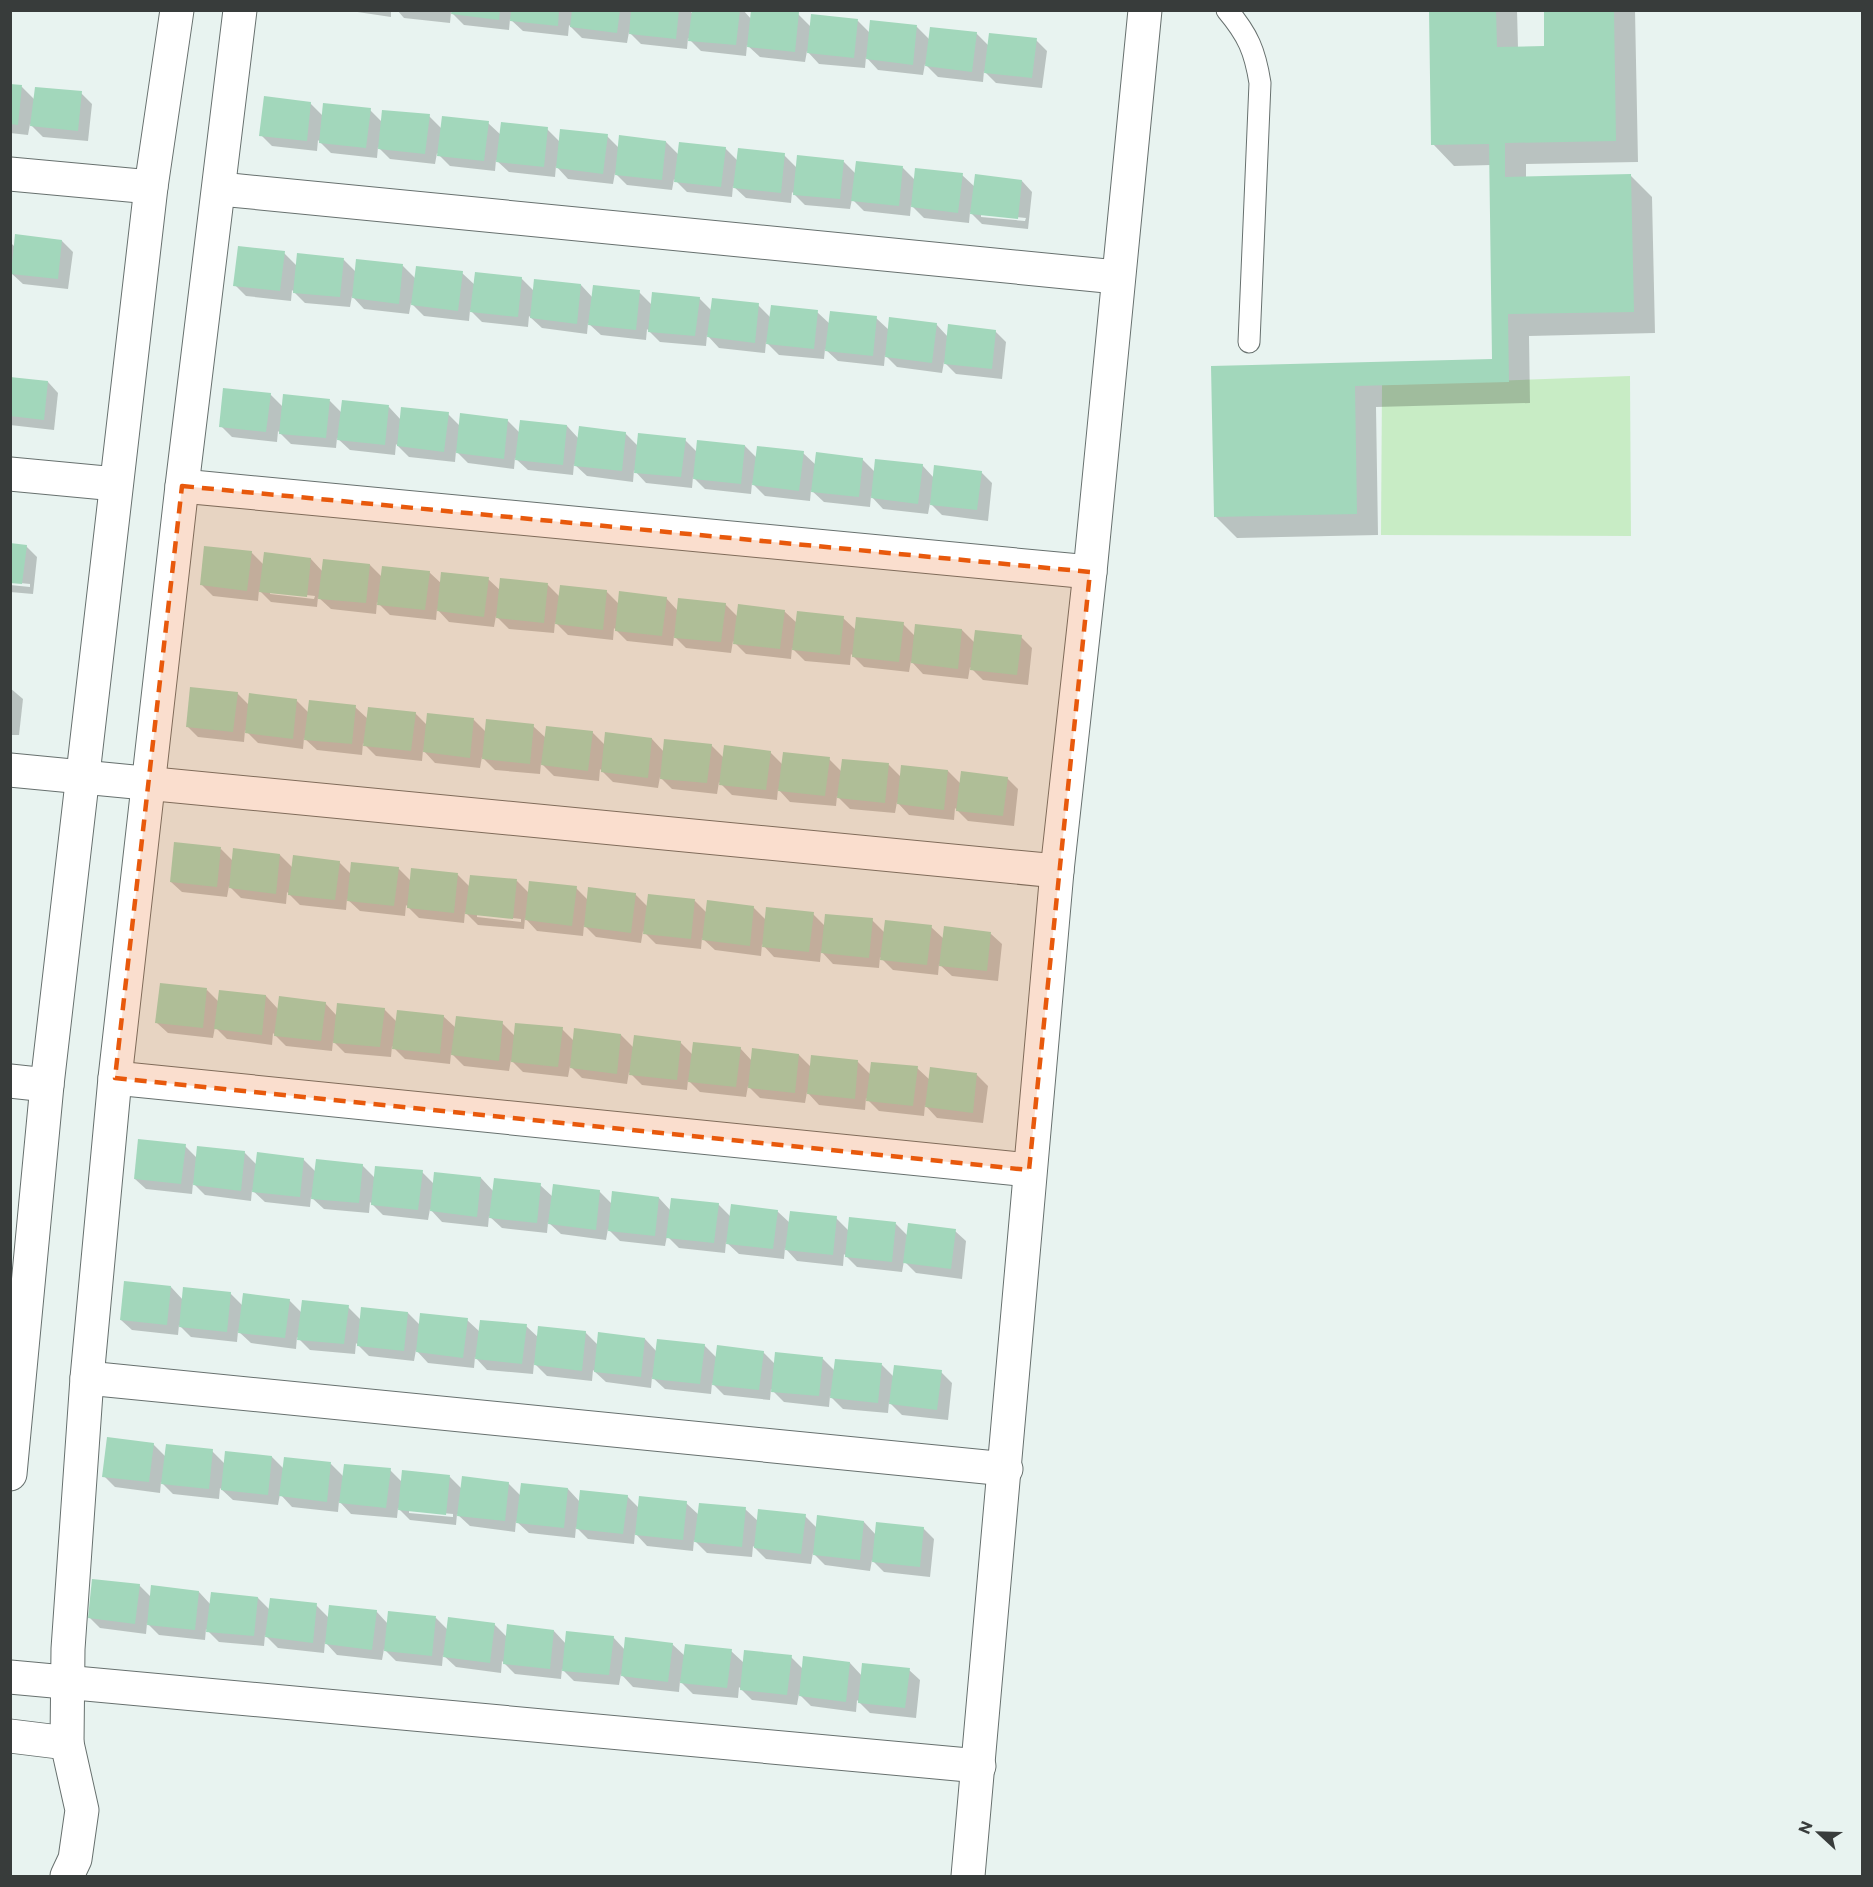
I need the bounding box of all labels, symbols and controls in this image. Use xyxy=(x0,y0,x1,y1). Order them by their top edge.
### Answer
north arrow xyxy=(1789,1803,1849,1863)
text: N xyxy=(1794,1818,1816,1836)

